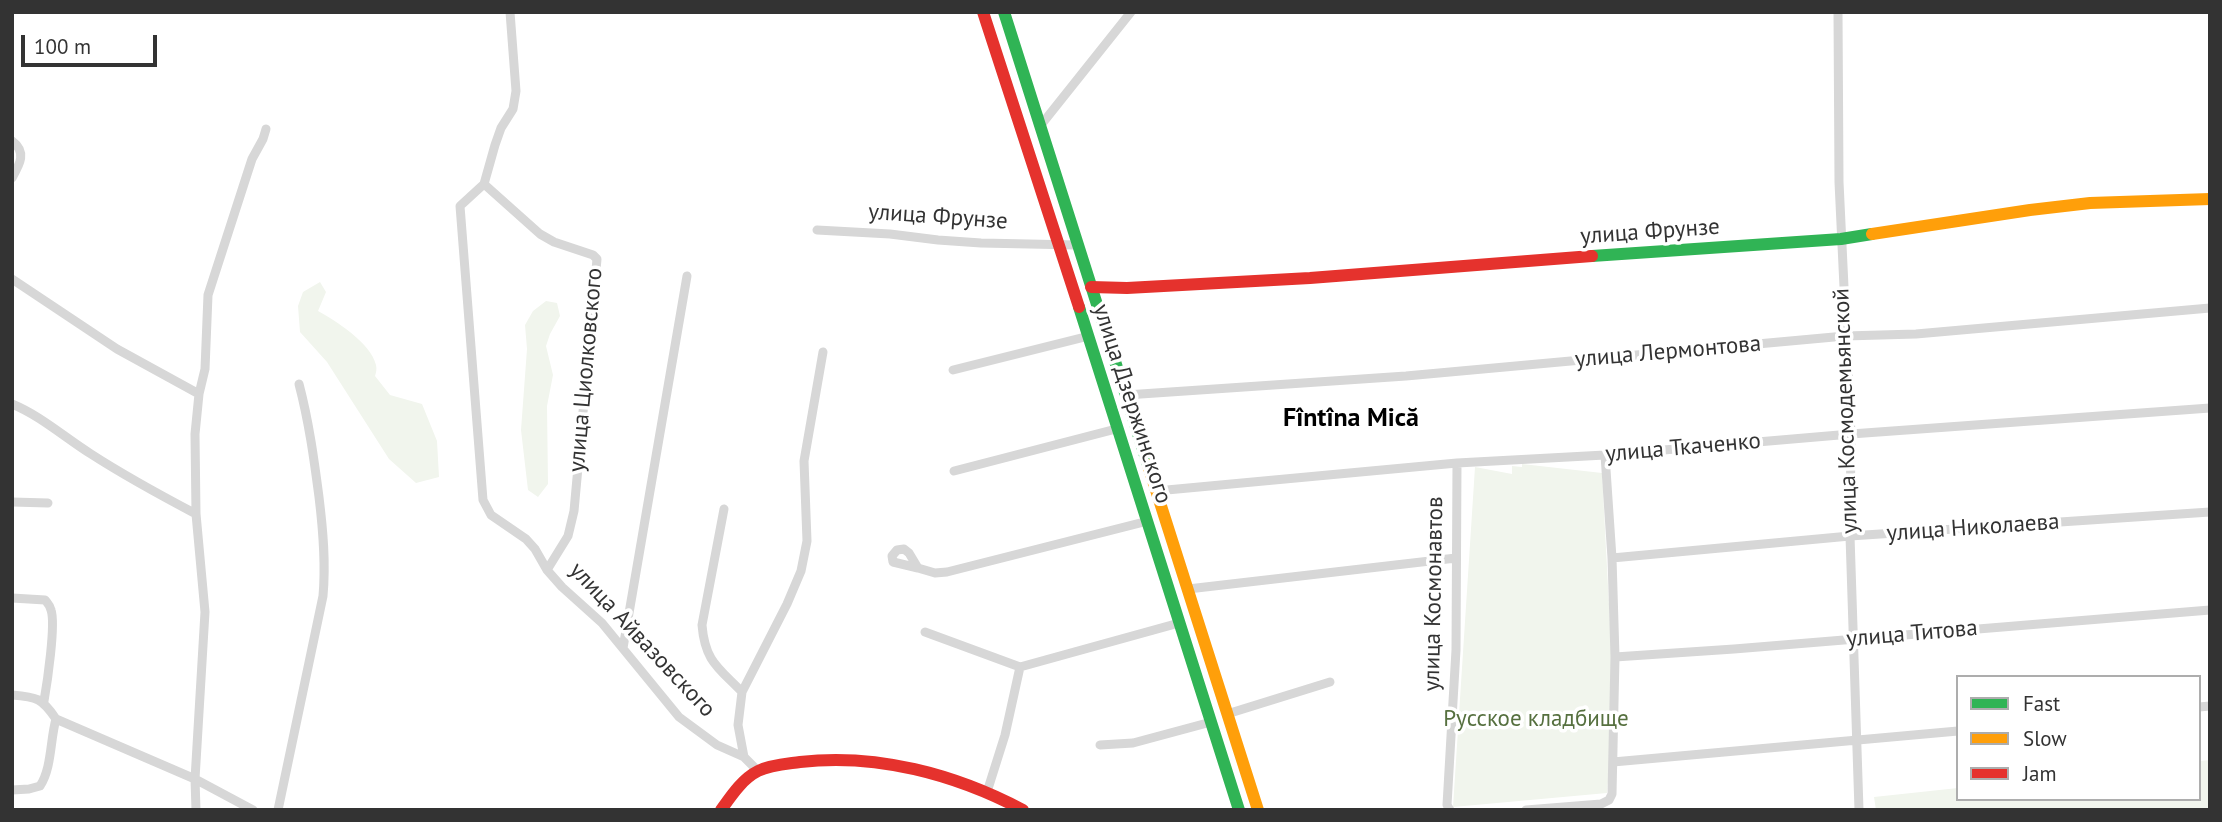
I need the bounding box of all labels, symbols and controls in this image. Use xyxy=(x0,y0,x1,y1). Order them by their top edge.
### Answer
scale bar xyxy=(24,21,161,65)
text: 100 m xyxy=(34,33,91,60)
street label: улица Фрунзе xyxy=(867,198,1009,236)
street label: улица Фрунзе xyxy=(1579,213,1721,251)
street label: улица Циолковского xyxy=(563,267,609,473)
street label: улица Космодемьянской xyxy=(1828,288,1864,534)
street label: улица Дзержинского xyxy=(1087,301,1177,507)
street label: улица Лермонтова xyxy=(1574,330,1762,374)
district label: Fîntîna Mică xyxy=(1283,403,1419,435)
street label: улица Ткаченко xyxy=(1604,427,1762,469)
street label: улица Космонавтов xyxy=(1419,496,1449,692)
street label: улица Николаева xyxy=(1886,508,2060,548)
street label: улица Айвазовского xyxy=(563,557,721,723)
street label: улица Титова xyxy=(1845,615,1979,653)
legend xyxy=(1956,675,2201,801)
text: Fast xyxy=(2023,690,2060,717)
park label: Русское кладбище xyxy=(1443,705,1629,733)
text: Slow xyxy=(2023,725,2067,752)
text: Jam xyxy=(2023,760,2057,787)

